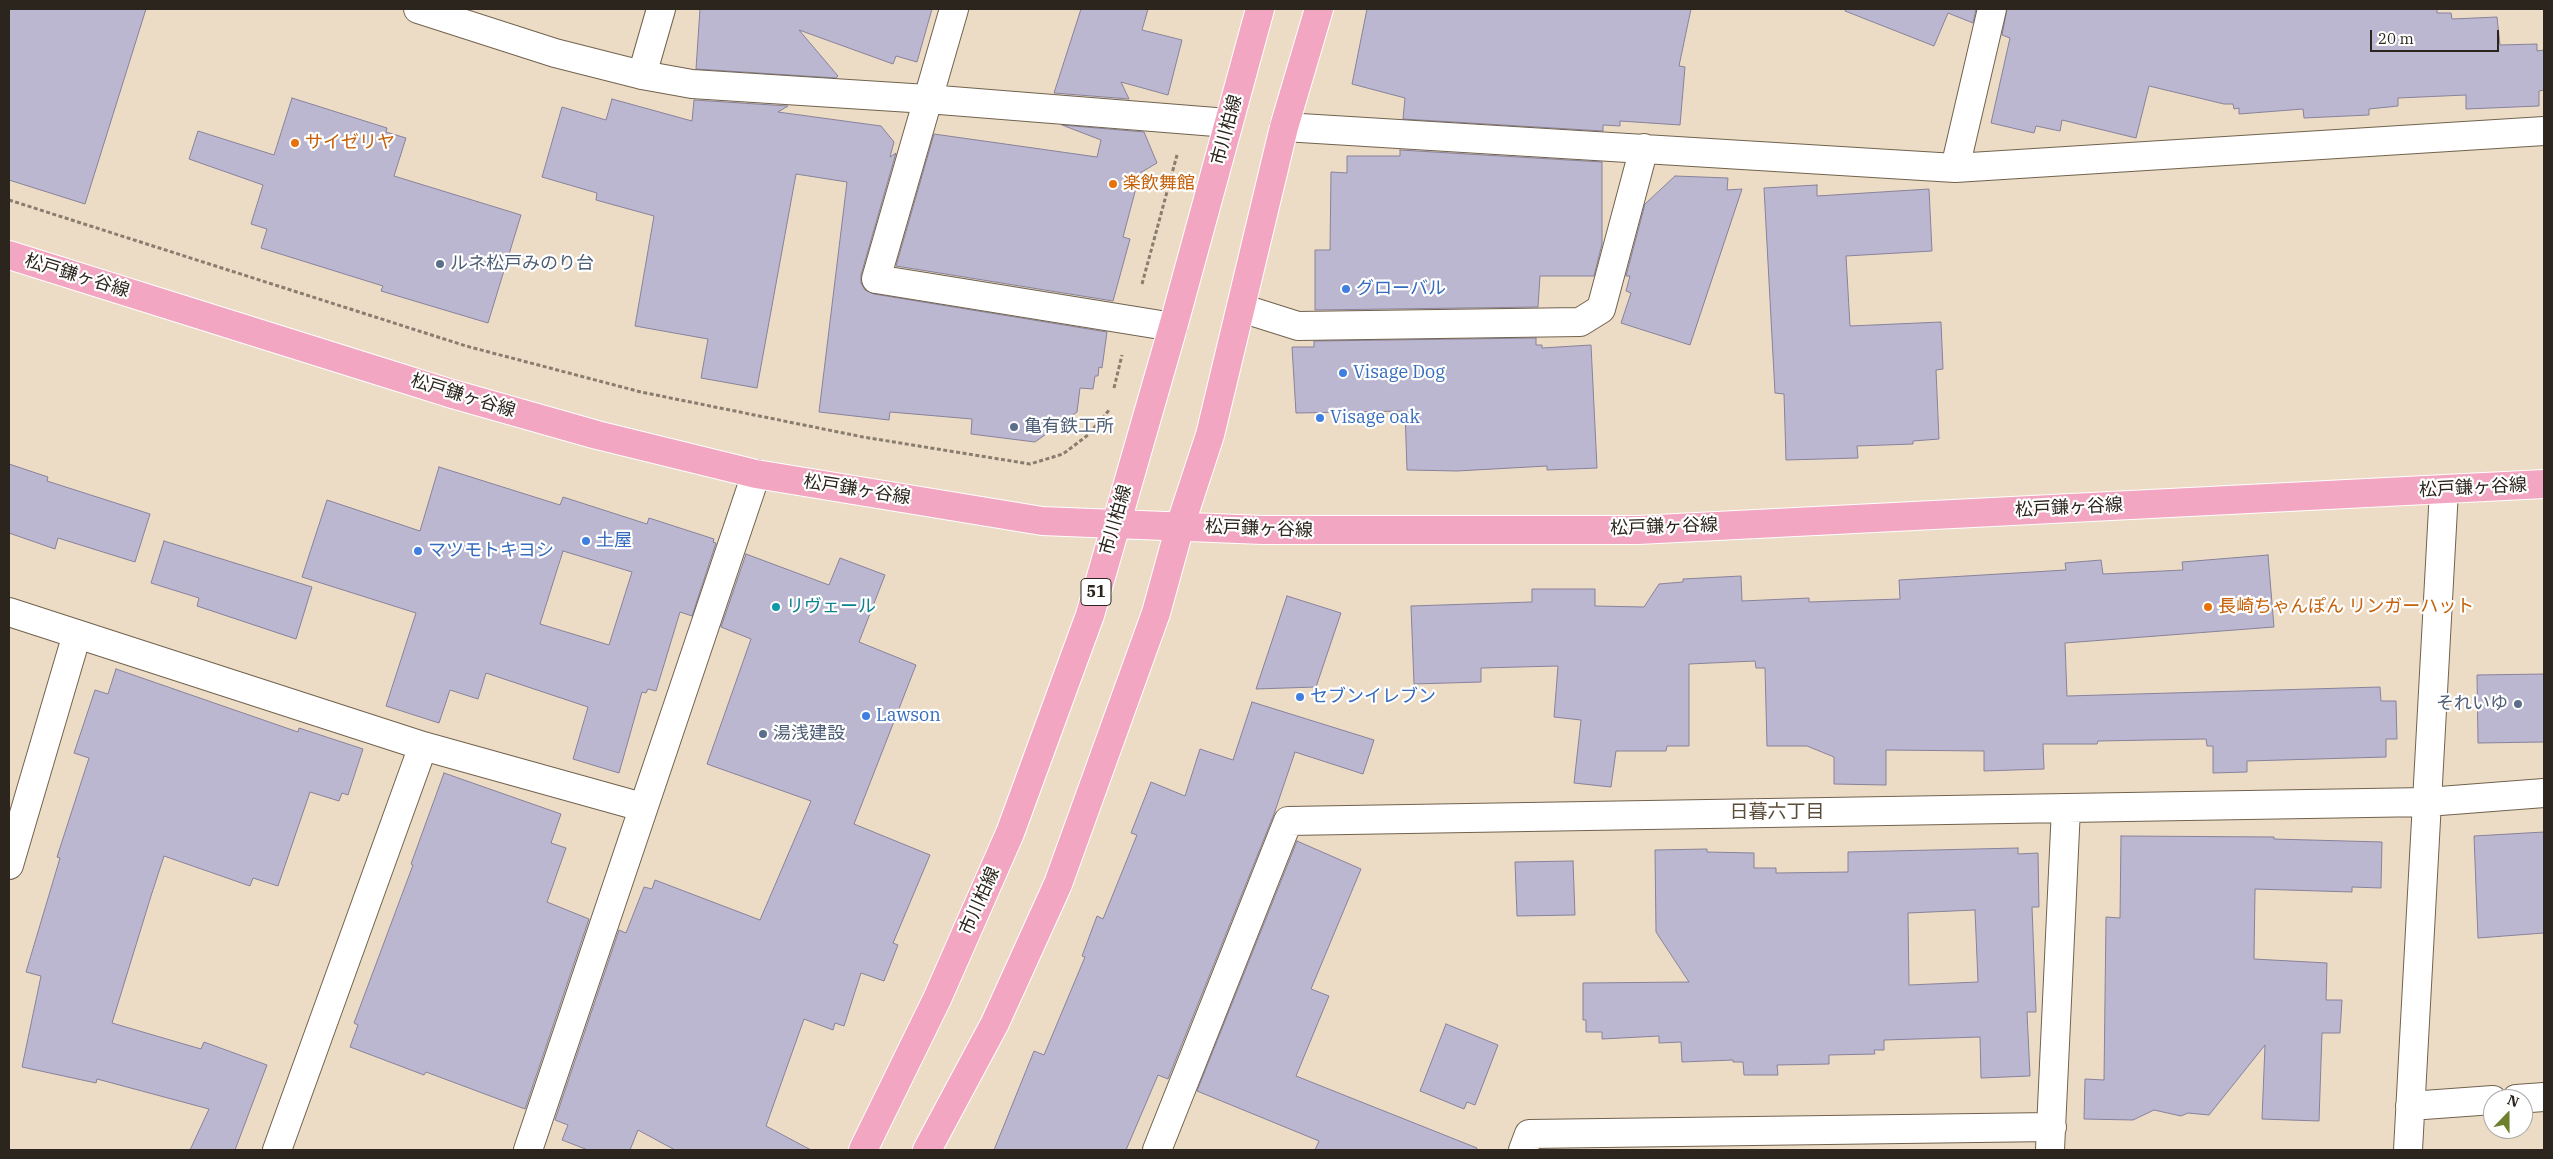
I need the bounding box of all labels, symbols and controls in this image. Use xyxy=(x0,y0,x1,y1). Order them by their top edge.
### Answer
scale bar xyxy=(2373,20,2502,52)
text: 20 m xyxy=(2378,29,2414,48)
street label: 市川柏線 xyxy=(1207,92,1247,168)
place label: サイゼリヤ xyxy=(305,132,395,154)
marker: サイゼリヤ xyxy=(289,137,301,149)
place label: 楽飲舞館 xyxy=(1123,173,1195,195)
marker: 楽飲舞館 xyxy=(1107,178,1119,190)
street label: 松戸鎌ヶ谷線 xyxy=(22,250,132,302)
place label: ルネ松戸みのり台 xyxy=(450,253,594,275)
marker: ルネ松戸みのり台 xyxy=(434,258,446,270)
place label: グローバル xyxy=(1356,278,1446,300)
marker: グローバル xyxy=(1340,283,1352,295)
place label: Visage Dog xyxy=(1353,362,1445,384)
marker: Visage Dog xyxy=(1337,367,1349,379)
street label: 松戸鎌ヶ谷線 xyxy=(408,370,518,422)
place label: Visage oak xyxy=(1330,407,1420,429)
marker: Visage oak xyxy=(1314,412,1326,424)
place label: 亀有鉄工所 xyxy=(1024,416,1114,438)
marker: 亀有鉄工所 xyxy=(1008,421,1020,433)
street label: 松戸鎌ヶ谷線 xyxy=(802,471,912,509)
street label: 松戸鎌ヶ谷線 xyxy=(2419,474,2527,502)
street label: 市川柏線 xyxy=(1096,482,1136,558)
street label: 松戸鎌ヶ谷線 xyxy=(2015,494,2123,522)
street label: 松戸鎌ヶ谷線 xyxy=(1610,514,1718,540)
street label: 松戸鎌ヶ谷線 xyxy=(1205,516,1313,542)
place label: 土屋 xyxy=(596,530,632,552)
marker: 土屋 xyxy=(580,535,592,547)
place label: マツモトキヨシ xyxy=(428,540,554,562)
marker: マツモトキヨシ xyxy=(412,545,424,557)
road number: 51 xyxy=(1081,578,1111,606)
place label: リヴェール xyxy=(786,596,876,618)
place label: 長崎ちゃんぽん リンガーハット xyxy=(2218,596,2474,618)
marker: リヴェール xyxy=(770,601,782,613)
marker: 長崎ちゃんぽん リンガーハット xyxy=(2202,601,2214,613)
place label: セブンイレブン xyxy=(1310,686,1436,708)
marker: セブンイレブン xyxy=(1294,691,1306,703)
place label: それいゆ xyxy=(2436,693,2508,715)
marker: それいゆ xyxy=(2512,698,2524,710)
place label: Lawson xyxy=(876,705,941,727)
marker: Lawson xyxy=(860,710,872,722)
place label: 湯浅建設 xyxy=(773,723,845,745)
marker: 湯浅建設 xyxy=(757,728,769,740)
district label: 日暮六丁目 xyxy=(1730,802,1824,824)
street label: 市川柏線 xyxy=(955,864,1005,938)
north arrow xyxy=(2483,1089,2533,1139)
text: N xyxy=(2505,1091,2522,1111)

